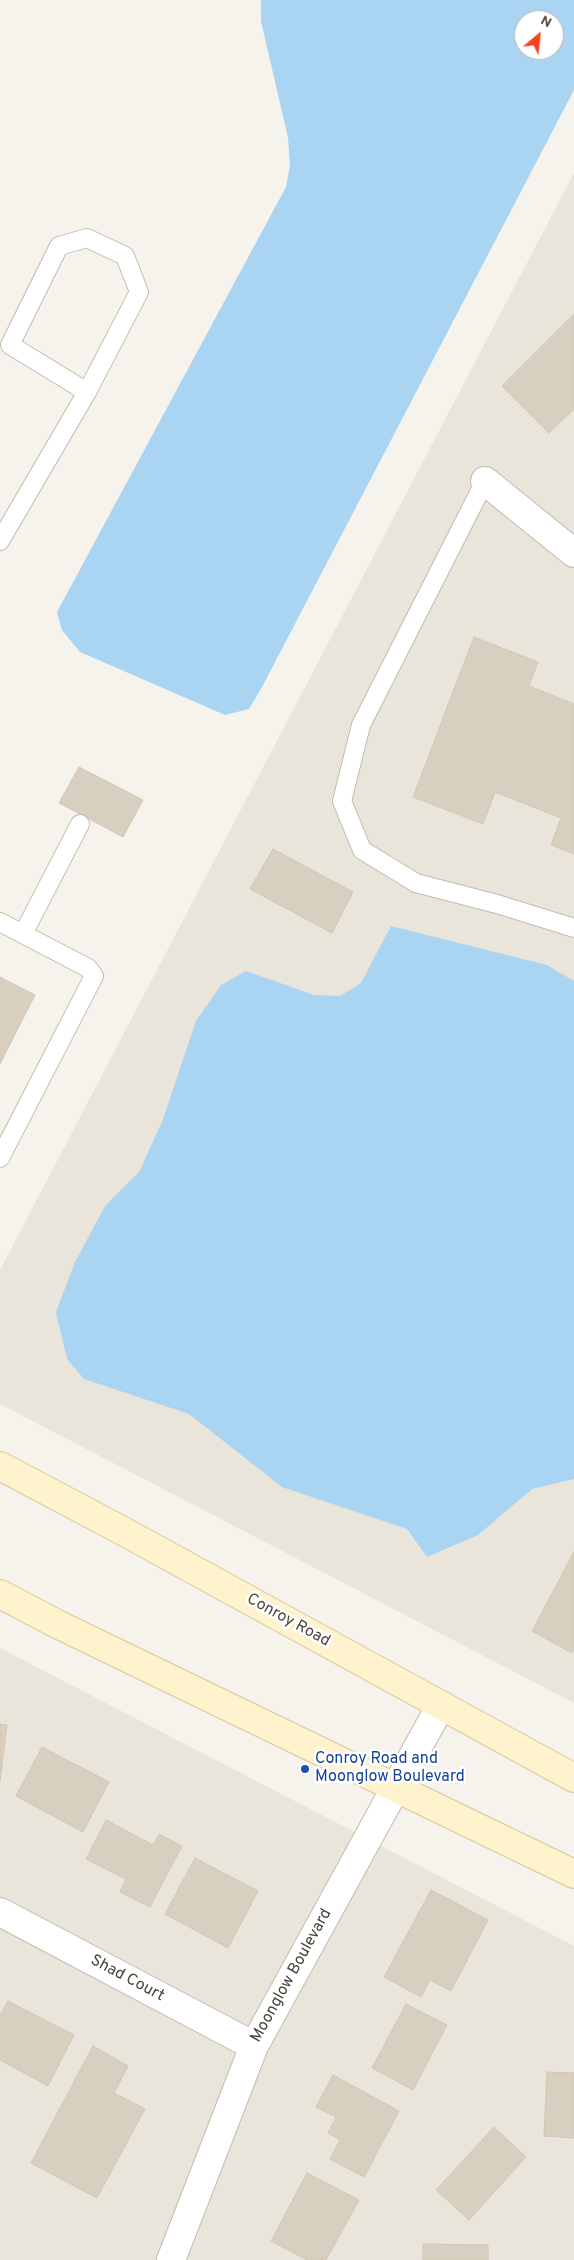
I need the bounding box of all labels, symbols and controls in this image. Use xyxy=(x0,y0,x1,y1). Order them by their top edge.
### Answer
north arrow xyxy=(514,10,564,60)
text: N xyxy=(537,12,554,32)
street label: Conroy Road xyxy=(243,1590,333,1652)
place label: Conroy Road and Moonglow Boulevard xyxy=(315,1750,465,1788)
marker: Conroy Road and Moonglow Boulevard xyxy=(299,1763,311,1775)
street label: Moonglow Boulevard xyxy=(247,1906,337,2046)
street label: Shad Court xyxy=(87,1951,167,2007)

